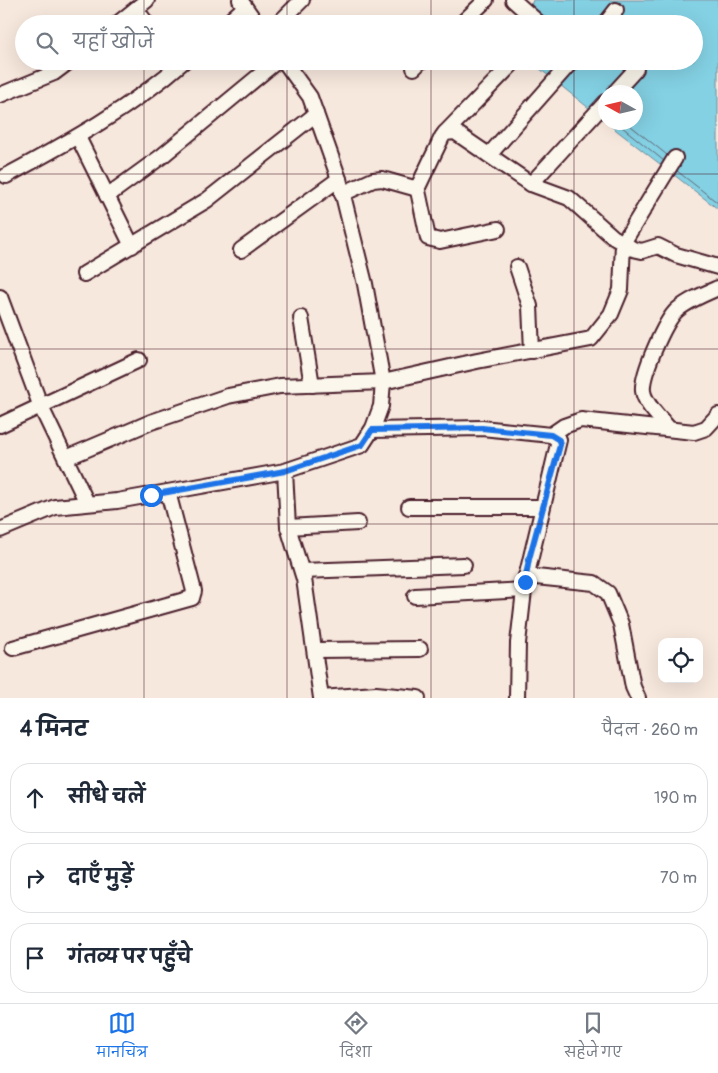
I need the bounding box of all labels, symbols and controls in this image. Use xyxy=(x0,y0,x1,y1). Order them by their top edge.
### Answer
search box xyxy=(15,15,703,70)
icon: search xyxy=(33,29,61,57)
text: यहाँ खोजें xyxy=(73,30,154,54)
north arrow xyxy=(598,85,643,130)
route start xyxy=(140,484,163,507)
route end xyxy=(514,571,537,594)
map controls xyxy=(658,638,703,683)
button: locate xyxy=(658,638,703,683)
text: 4 मिनट xyxy=(20,716,88,743)
text: पैदल · 260 m xyxy=(602,720,698,740)
icon: ahead xyxy=(21,784,49,812)
text: सीधे चलें xyxy=(68,785,145,809)
text: 190 m xyxy=(654,788,697,808)
icon: right xyxy=(21,864,49,892)
text: दाएँ मुड़ें xyxy=(68,865,133,889)
text: 70 m xyxy=(660,868,697,888)
icon: arrive xyxy=(21,944,49,972)
text: गंतव्य पर पहुँचे xyxy=(68,945,192,969)
tab: मानचित्र xyxy=(96,1009,148,1068)
tab: दिशा xyxy=(340,1009,372,1068)
tab: सहेजे गए xyxy=(564,1009,622,1068)

